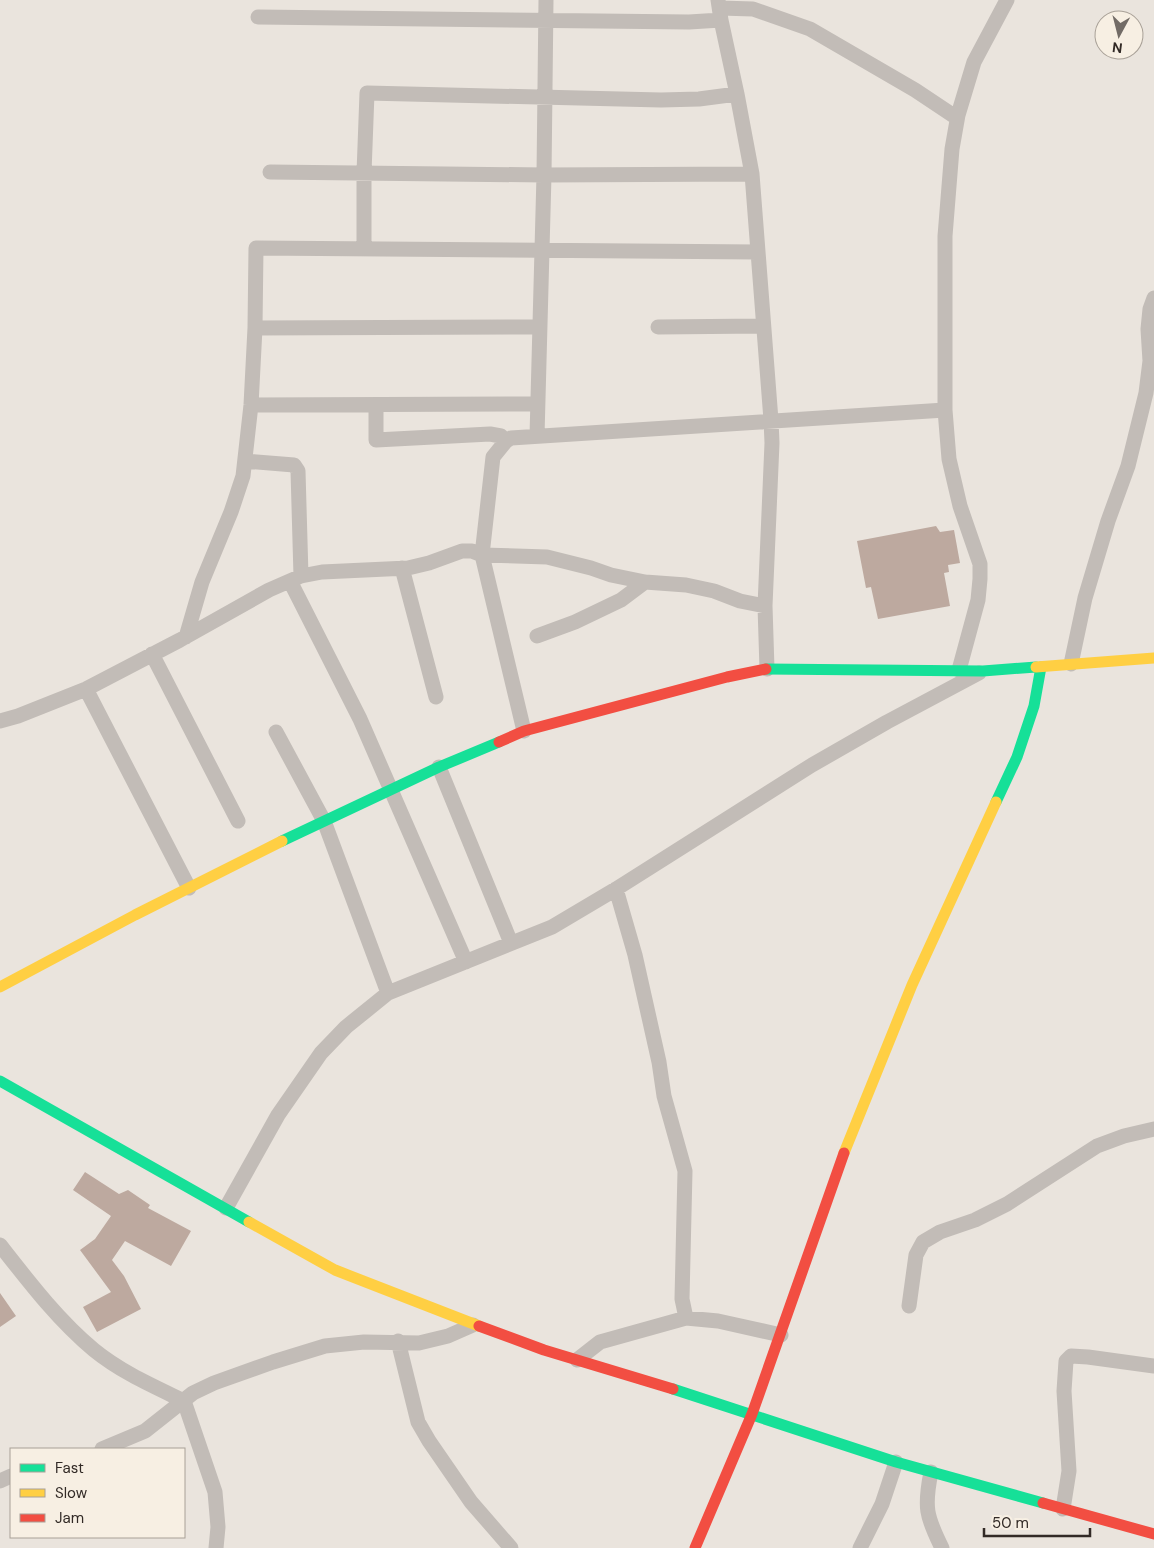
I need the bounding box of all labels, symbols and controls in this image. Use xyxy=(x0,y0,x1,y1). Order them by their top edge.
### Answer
north arrow xyxy=(1094,10,1144,60)
text: N xyxy=(1111,38,1124,57)
legend xyxy=(10,1448,185,1538)
text: Fast xyxy=(55,1458,84,1478)
text: Slow xyxy=(55,1483,88,1503)
scale bar xyxy=(984,1506,1090,1538)
text: Jam xyxy=(55,1508,84,1528)
text: 50 m xyxy=(992,1513,1029,1533)

